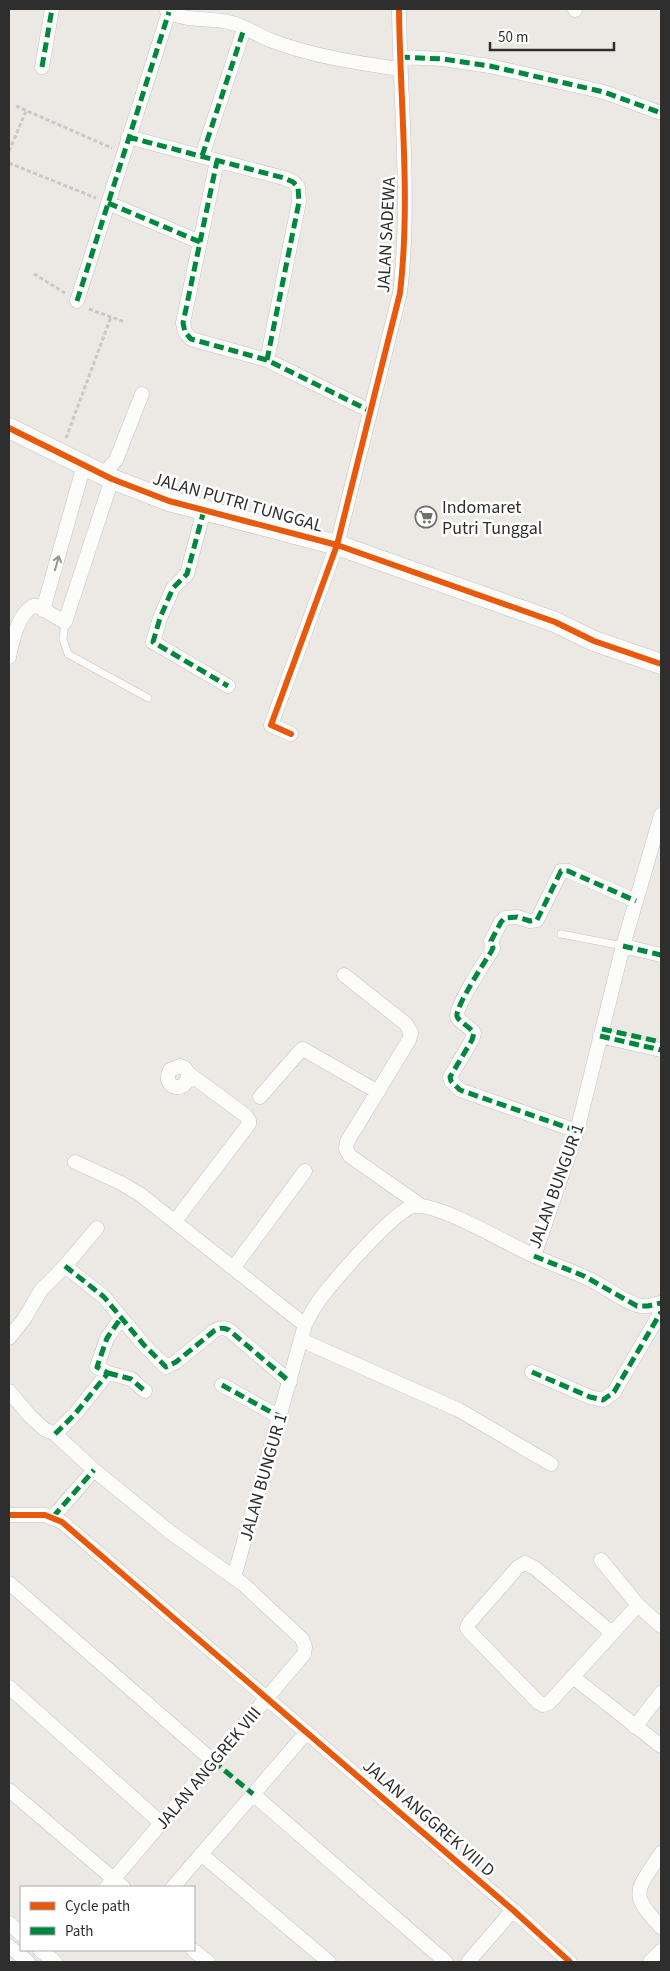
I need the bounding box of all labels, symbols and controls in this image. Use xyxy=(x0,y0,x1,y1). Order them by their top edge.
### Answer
scale bar xyxy=(490,20,614,52)
text: 50 m xyxy=(498,27,528,48)
street label: JALAN SADEWA xyxy=(371,176,402,294)
street label: JALAN PUTRI TUNGGAL xyxy=(150,466,326,539)
place label: Indomaret Putri Tunggal xyxy=(442,495,542,541)
supermarket icon: Indomaret Putri Tunggal xyxy=(414,505,438,529)
one-way arrow xyxy=(52,555,62,571)
street label: JALAN BUNGUR 1 xyxy=(522,1120,591,1252)
street label: JALAN BUNGUR 1 xyxy=(233,1410,294,1544)
street label: JALAN ANGGREK VIII xyxy=(150,1702,267,1835)
street label: JALAN ANGGREK VIII D xyxy=(357,1754,500,1883)
legend xyxy=(20,1886,195,1951)
text: Cycle path xyxy=(65,1896,130,1917)
text: Path xyxy=(65,1921,93,1942)

